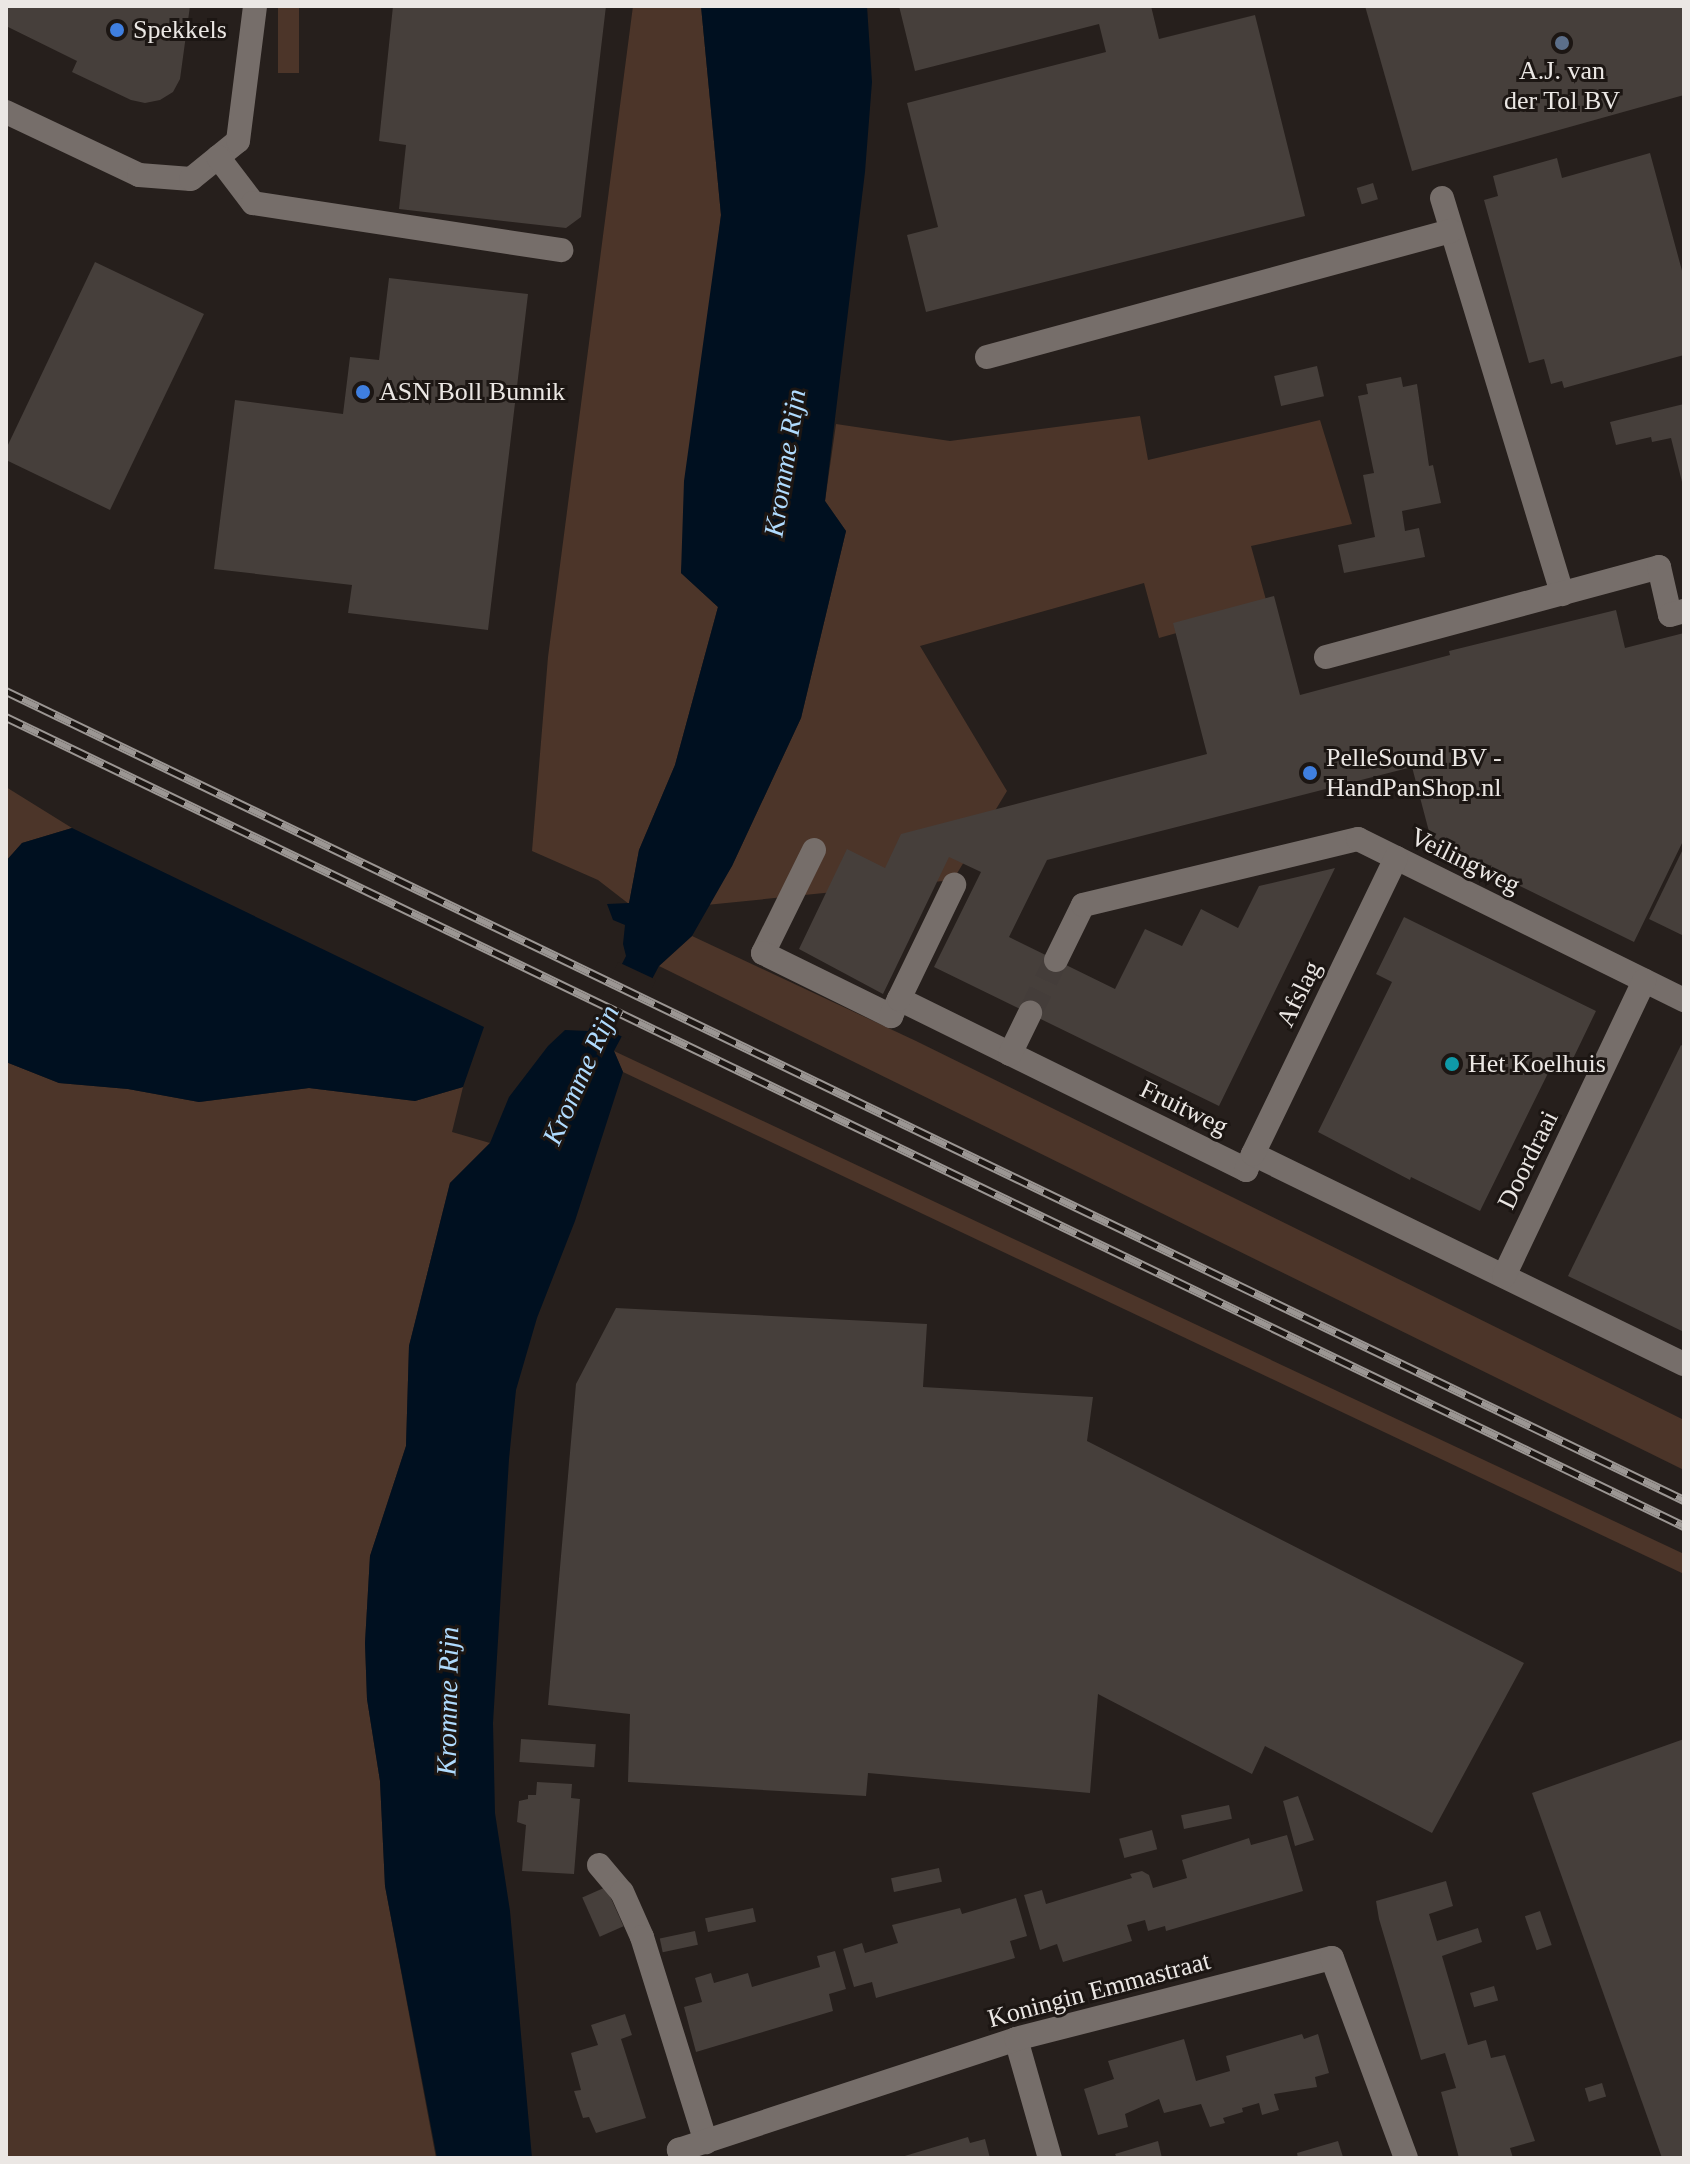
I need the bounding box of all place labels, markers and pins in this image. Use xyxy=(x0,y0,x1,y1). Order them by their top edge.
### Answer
place label: Spekkels xyxy=(133,14,227,46)
marker: Spekkels xyxy=(108,21,126,39)
marker: A.J. van der Tol BV xyxy=(1553,34,1571,52)
place label: A.J. van der Tol BV xyxy=(1504,55,1620,116)
place label: ASN Boll Bunnik xyxy=(379,376,565,408)
marker: ASN Boll Bunnik xyxy=(354,383,372,401)
place label: PelleSound BV - HandPanShop.nl xyxy=(1326,742,1502,804)
marker: PelleSound BV - HandPanShop.nl xyxy=(1301,764,1319,782)
place label: Het Koelhuis xyxy=(1468,1048,1606,1080)
marker: Het Koelhuis xyxy=(1443,1055,1461,1073)

